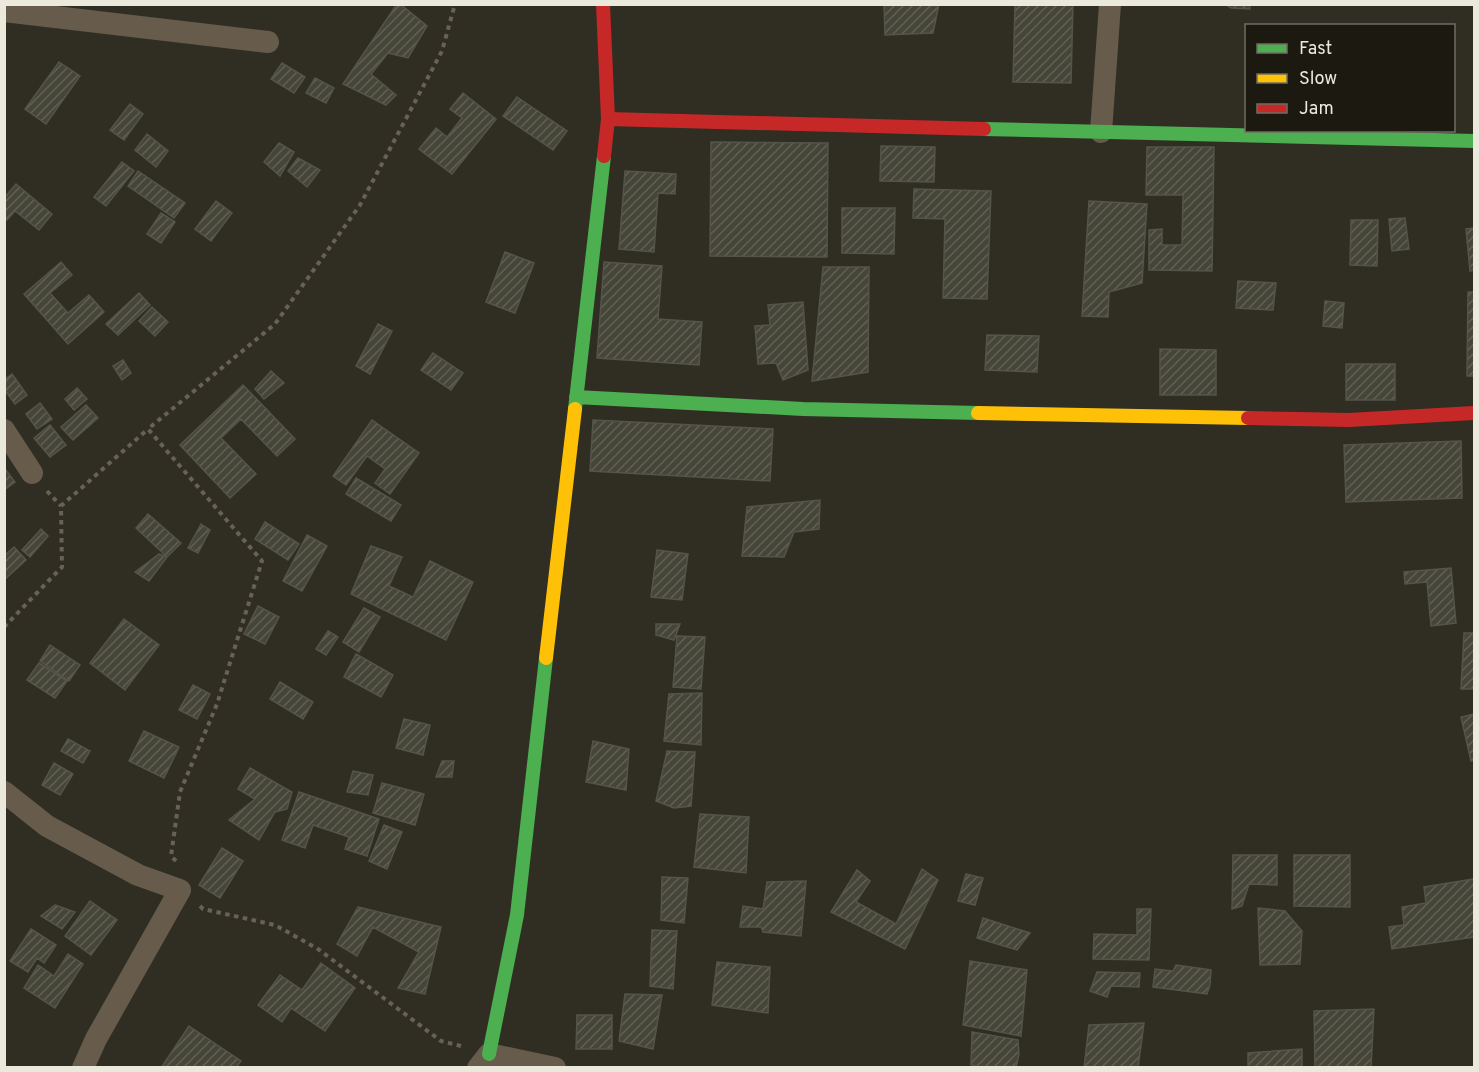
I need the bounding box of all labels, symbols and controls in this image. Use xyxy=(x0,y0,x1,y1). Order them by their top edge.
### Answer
legend xyxy=(1245,24,1455,132)
text: Fast xyxy=(1299,38,1332,61)
text: Slow xyxy=(1299,68,1337,91)
text: Jam xyxy=(1299,98,1334,121)

